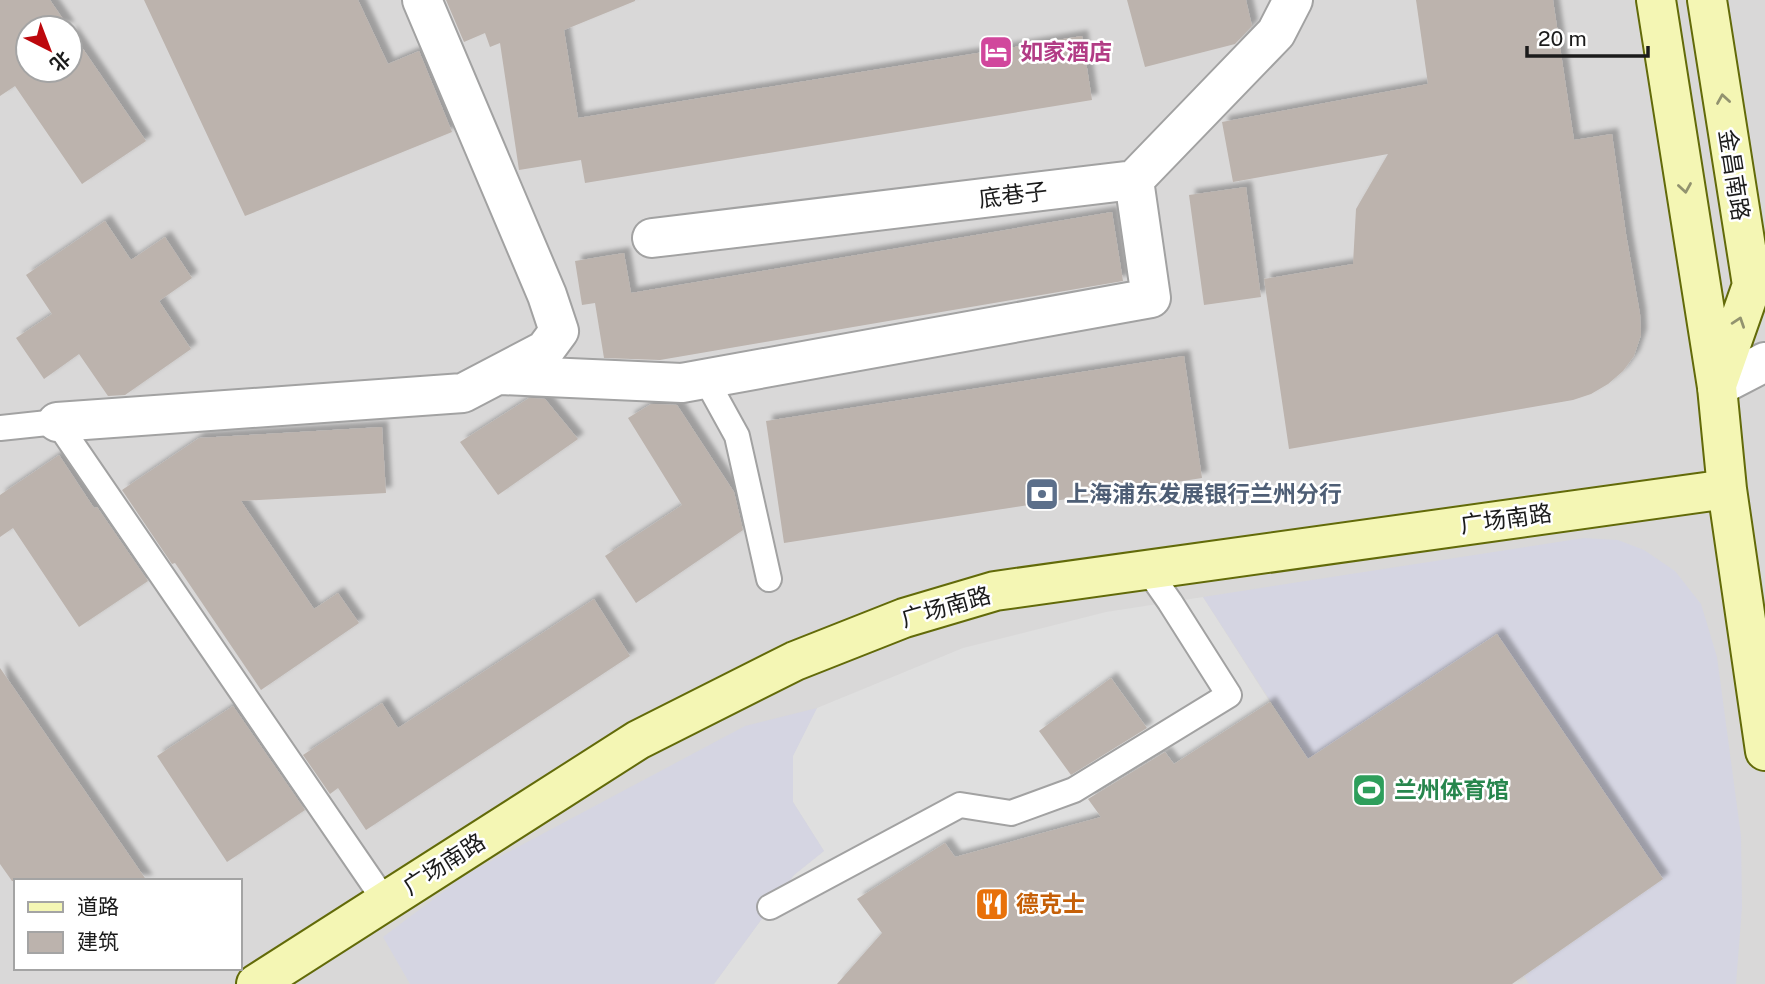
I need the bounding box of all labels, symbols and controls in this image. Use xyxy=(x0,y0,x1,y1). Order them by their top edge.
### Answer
north arrow xyxy=(14,14,84,84)
scale bar xyxy=(1527,14,1648,58)
text: 20 m xyxy=(1538,26,1587,51)
hotel icon: 如家酒店 xyxy=(977,33,1015,71)
place label: 如家酒店 xyxy=(1020,38,1112,65)
text: 北 xyxy=(46,47,75,76)
one-way arrow xyxy=(1715,93,1730,105)
street label: 金昌南路 xyxy=(1714,127,1755,222)
street label: 底巷子 xyxy=(977,177,1049,212)
one-way arrow xyxy=(1677,183,1692,194)
one-way arrow xyxy=(1731,317,1745,329)
bank icon: 上海浦东发展银行兰州分行 xyxy=(1023,475,1061,513)
place label: 上海浦东发展银行兰州分行 xyxy=(1066,480,1342,507)
street label: 广场南路 xyxy=(1458,499,1553,538)
street label: 广场南路 xyxy=(898,581,994,632)
sports icon: 兰州体育馆 xyxy=(1350,771,1388,809)
place label: 兰州体育馆 xyxy=(1394,776,1509,803)
street label: 广场南路 xyxy=(398,827,490,900)
legend xyxy=(14,879,242,970)
restaurant icon: 德克士 xyxy=(973,885,1011,923)
place label: 德克士 xyxy=(1016,890,1085,917)
text: 道路 xyxy=(77,894,119,919)
text: 建筑 xyxy=(77,929,119,954)

